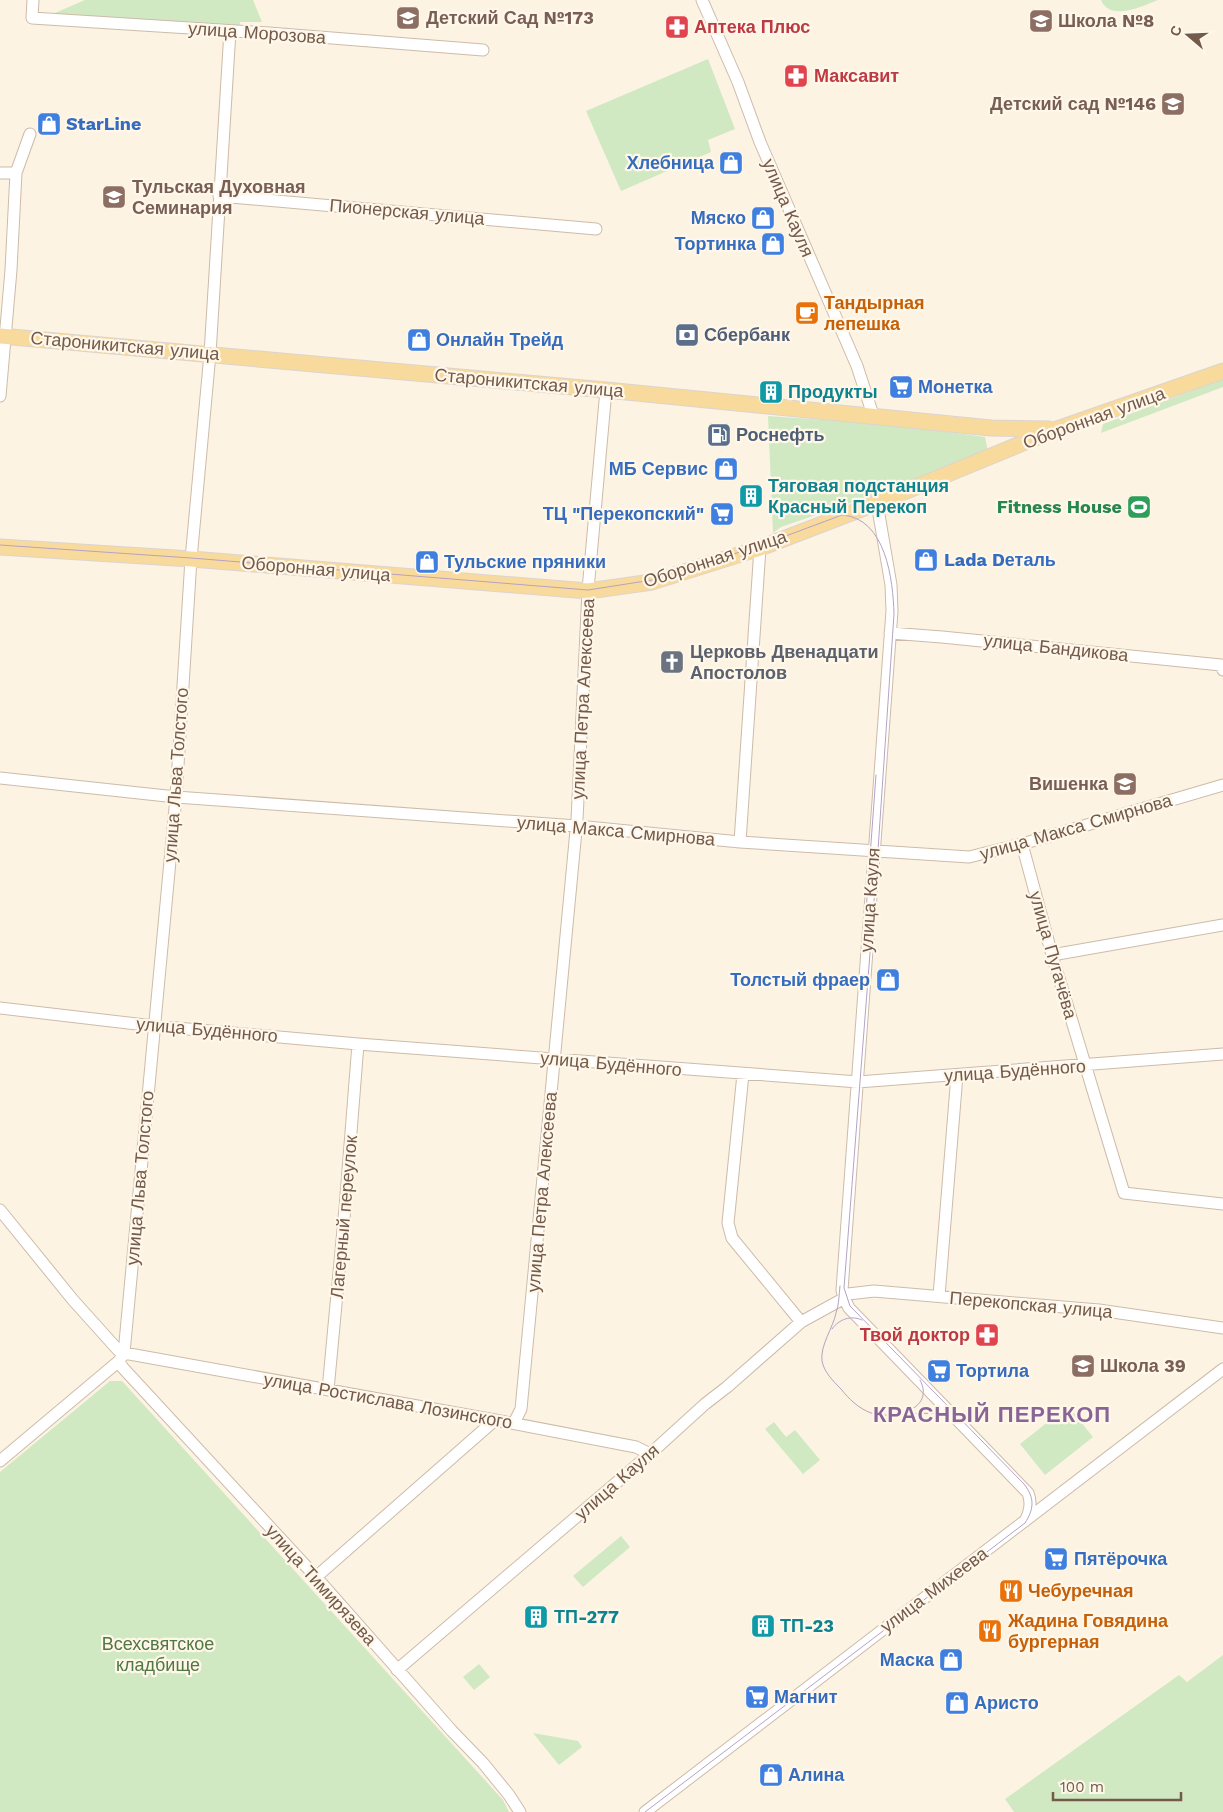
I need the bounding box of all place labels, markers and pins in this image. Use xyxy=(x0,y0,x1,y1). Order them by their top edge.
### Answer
school or university icon: Детский Сад №173 xyxy=(395,5,421,31)
place label: Детский Сад №173 xyxy=(426,7,594,28)
school or university icon: Школа №8 xyxy=(1028,8,1054,34)
place label: Школа №8 xyxy=(1058,10,1154,31)
pharmacy icon: Аптека Плюс xyxy=(664,14,690,40)
place label: Аптека Плюс xyxy=(694,16,810,37)
pharmacy icon: Максавит xyxy=(783,63,809,89)
place label: Максавит xyxy=(814,65,899,86)
school or university icon: Детский сад №146 xyxy=(1160,91,1186,117)
place label: Детский сад №146 xyxy=(990,93,1156,114)
shop icon: StarLine xyxy=(36,111,62,137)
place label: StarLine xyxy=(66,113,141,134)
shop icon: Хлебница xyxy=(718,150,744,176)
place label: Хлебница xyxy=(627,152,715,173)
place label: Тульская Духовная Семинария xyxy=(132,176,306,218)
school or university icon: Тульская Духовная Семинария xyxy=(101,184,127,210)
shop icon: Мяско xyxy=(750,205,776,231)
place label: Мяско xyxy=(691,207,746,228)
shop icon: Тортинка xyxy=(760,231,786,257)
place label: Тортинка xyxy=(675,233,757,254)
place label: Тандырная лепешка xyxy=(824,292,925,334)
cafe icon: Тандырная лепешка xyxy=(794,300,820,326)
bank icon: Сбербанк xyxy=(674,322,700,348)
place label: Сбербанк xyxy=(704,324,791,345)
shop icon: Онлайн Трейд xyxy=(406,327,432,353)
place label: Онлайн Трейд xyxy=(436,329,564,350)
supermarket icon: Монетка xyxy=(888,374,914,400)
place label: Монетка xyxy=(918,376,993,397)
building icon: Продукты xyxy=(758,379,784,405)
place label: Продукты xyxy=(788,381,878,402)
fuel station icon: Роснефть xyxy=(706,422,732,448)
place label: Роснефть xyxy=(736,424,825,445)
shop icon: МБ Сервис xyxy=(713,456,739,482)
place label: МБ Сервис xyxy=(609,458,708,479)
place label: Тяговая подстанция Красный Перекоп xyxy=(768,475,949,517)
building icon: Тяговая подстанция Красный Перекоп xyxy=(738,483,764,509)
sports icon: Fitness House xyxy=(1126,494,1152,520)
place label: Fitness House xyxy=(997,496,1122,517)
supermarket icon: ТЦ "Перекопский" xyxy=(709,501,735,527)
place label: ТЦ "Перекопский" xyxy=(543,503,704,524)
shop icon: Lada Dеталь xyxy=(913,547,939,573)
shop icon: Тульские пряники xyxy=(414,549,440,575)
place label: Lada Dеталь xyxy=(944,549,1056,570)
place label: Тульские пряники xyxy=(444,551,606,572)
place label: Церковь Двенадцати Апостолов xyxy=(690,641,879,683)
church icon: Церковь Двенадцати Апостолов xyxy=(659,649,685,675)
school or university icon: Вишенка xyxy=(1112,771,1138,797)
place label: Вишенка xyxy=(1029,773,1109,794)
shop icon: Толстый фраер xyxy=(875,967,901,993)
place label: Толстый фраер xyxy=(730,969,870,990)
pharmacy icon: Твой доктор xyxy=(974,1322,1000,1348)
place label: Твой доктор xyxy=(860,1324,970,1345)
school or university icon: Школа 39 xyxy=(1070,1353,1096,1379)
place label: Школа 39 xyxy=(1100,1355,1186,1376)
supermarket icon: Тортила xyxy=(926,1358,952,1384)
place label: Тортила xyxy=(956,1360,1030,1381)
supermarket icon: Пятёрочка xyxy=(1043,1546,1069,1572)
place label: Пятёрочка xyxy=(1074,1548,1168,1569)
restaurant icon: Чебуречная xyxy=(998,1578,1024,1604)
place label: Чебуречная xyxy=(1028,1580,1133,1601)
building icon: ТП-277 xyxy=(523,1604,549,1630)
place label: ТП-277 xyxy=(554,1606,619,1627)
place label: Жадина Говядина бургерная xyxy=(1007,1610,1169,1652)
building icon: ТП-23 xyxy=(750,1613,776,1639)
place label: ТП-23 xyxy=(780,1615,834,1636)
restaurant icon: Жадина Говядина бургерная xyxy=(977,1618,1003,1644)
shop icon: Маска xyxy=(938,1647,964,1673)
place label: Маска xyxy=(880,1649,935,1670)
supermarket icon: Магнит xyxy=(744,1684,770,1710)
place label: Магнит xyxy=(774,1686,838,1707)
shop icon: Аристо xyxy=(944,1690,970,1716)
place label: Аристо xyxy=(974,1692,1039,1713)
shop icon: Алина xyxy=(758,1762,784,1788)
place label: Алина xyxy=(788,1764,845,1785)

